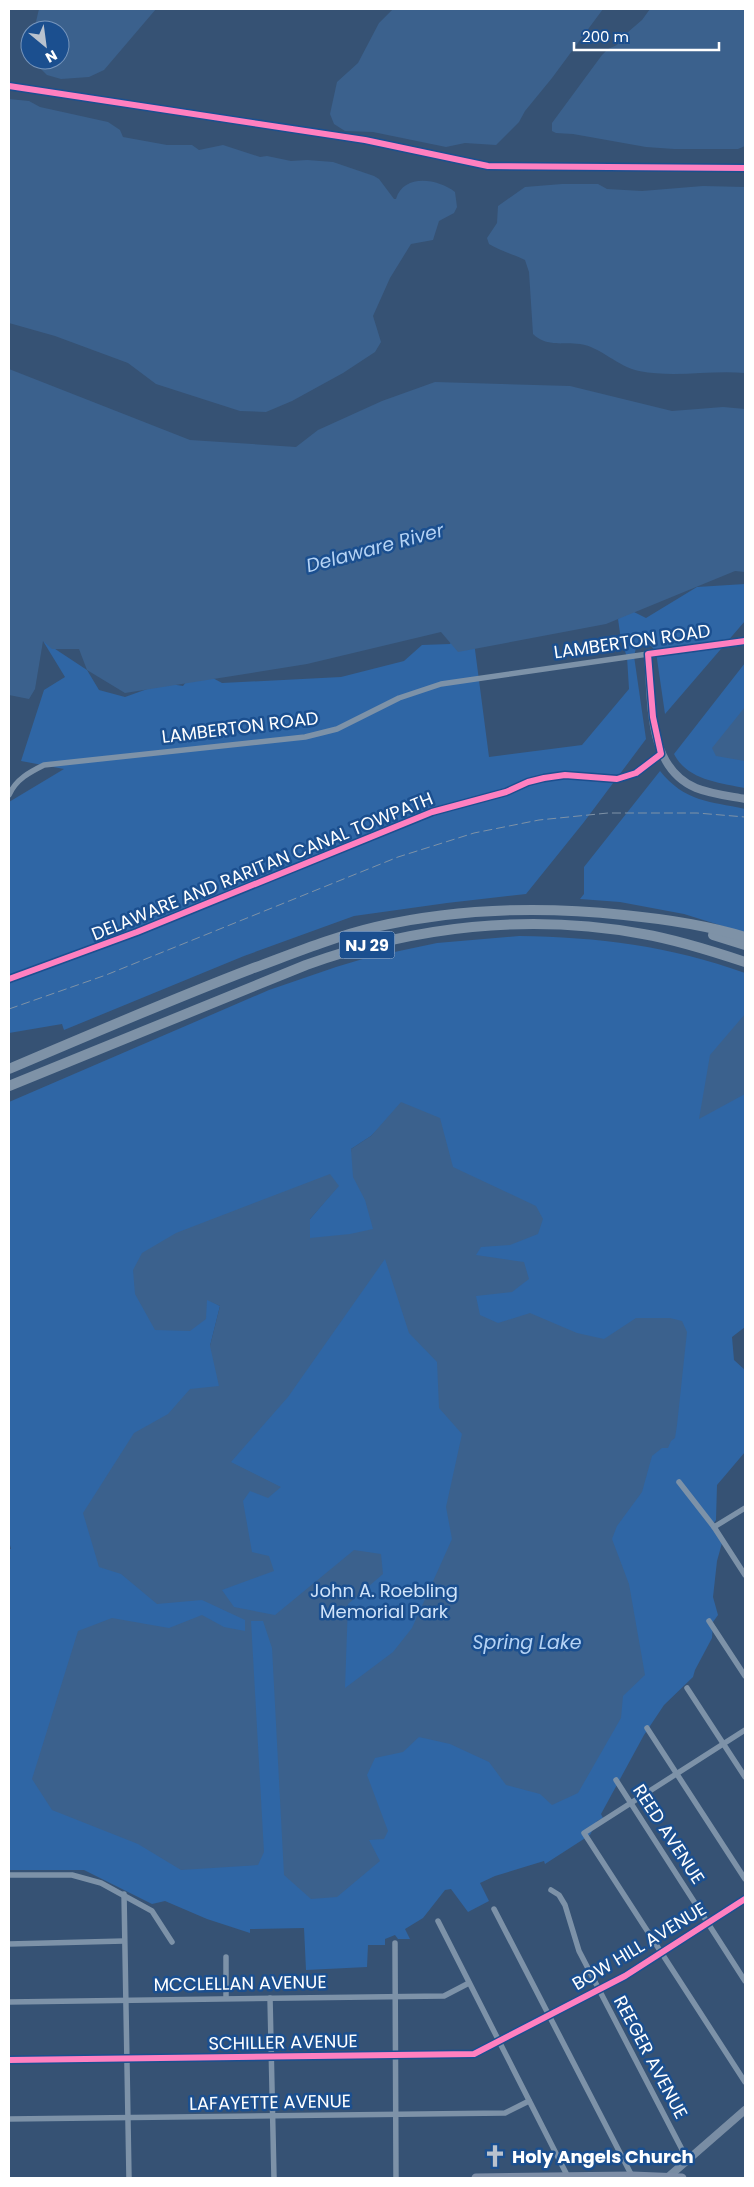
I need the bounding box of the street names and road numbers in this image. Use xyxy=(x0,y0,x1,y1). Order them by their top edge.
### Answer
street label: LAMBERTON ROAD xyxy=(552,618,712,664)
street label: LAMBERTON ROAD xyxy=(160,705,320,749)
street label: DELAWARE AND RARITAN CANAL TOWPATH xyxy=(88,786,436,946)
road number: NJ 29 xyxy=(340,932,394,958)
street label: REED AVENUE xyxy=(627,1779,711,1889)
street label: BOW HILL AVENUE xyxy=(567,1896,711,1996)
street label: MCCLELLAN AVENUE xyxy=(153,1969,327,1997)
street label: REEGER AVENUE xyxy=(608,1991,694,2123)
street label: SCHILLER AVENUE xyxy=(208,2028,358,2056)
street label: LAFAYETTE AVENUE xyxy=(189,2088,351,2116)

